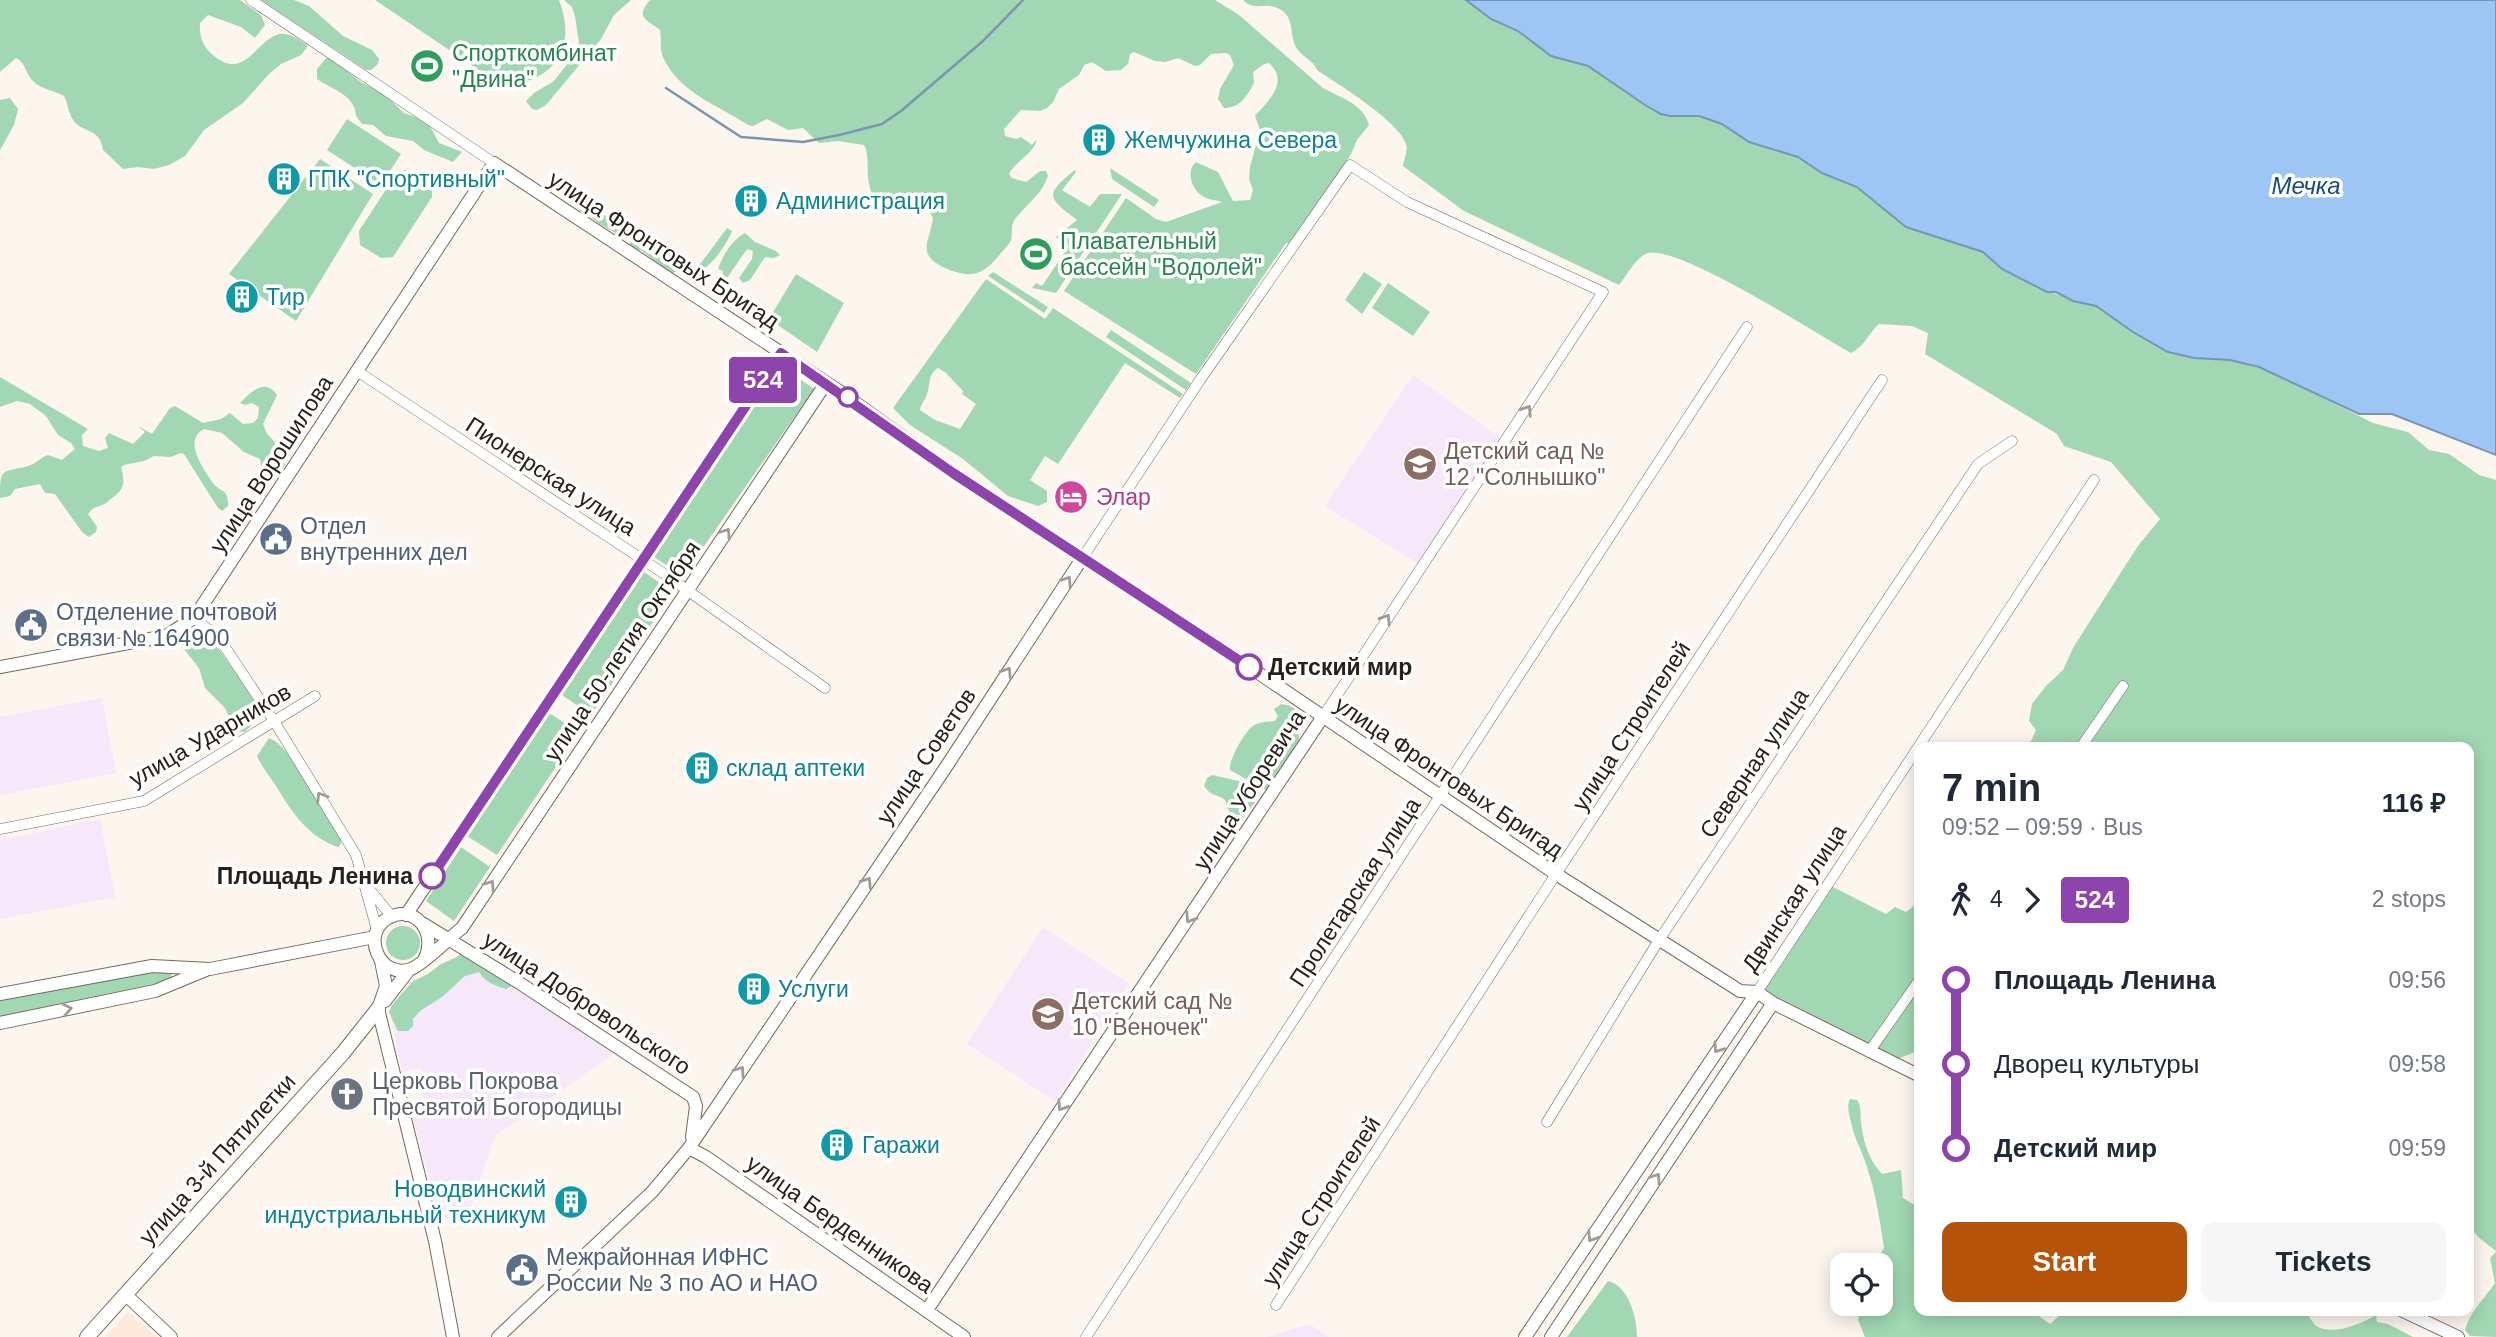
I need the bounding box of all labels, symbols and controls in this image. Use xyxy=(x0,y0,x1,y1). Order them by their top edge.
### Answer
place label: Спорткомбинат "Двина" xyxy=(452,40,617,92)
sports icon: Спорткомбинат "Двина" xyxy=(408,47,446,85)
building icon: Жемчужина Севера xyxy=(1080,121,1118,159)
place label: Жемчужина Севера xyxy=(1124,127,1337,153)
building icon: ГПК "Спортивный" xyxy=(265,160,303,198)
place label: ГПК "Спортивный" xyxy=(308,166,505,192)
street label: улица Фронтовых Бригад xyxy=(544,166,785,335)
water label: Мечка xyxy=(2271,172,2341,199)
building icon: Администрация xyxy=(732,182,770,220)
place label: Администрация xyxy=(776,188,945,214)
place label: Плавательный бассейн "Водолей" xyxy=(1060,228,1262,280)
sports icon: Плавательный бассейн "Водолей" xyxy=(1017,235,1055,273)
building icon: Тир xyxy=(223,278,261,316)
place label: Тир xyxy=(266,284,305,310)
line badge: 524 xyxy=(723,357,803,403)
text: 524 xyxy=(743,366,783,393)
street label: улица Ворошилова xyxy=(204,370,338,557)
unlabelled marker xyxy=(838,387,858,407)
one-way arrow xyxy=(1518,405,1531,418)
street label: Пионерская улица xyxy=(461,411,641,541)
place label: Детский сад № 12 "Солнышко" xyxy=(1444,438,1605,490)
school or university icon: Детский сад № 12 "Солнышко" xyxy=(1401,445,1439,483)
hotel icon: Элар xyxy=(1052,478,1090,516)
place label: Элар xyxy=(1096,484,1151,510)
place label: Отдел внутренних дел xyxy=(300,513,468,565)
public building icon: Отдел внутренних дел xyxy=(257,520,295,558)
one-way arrow xyxy=(717,528,730,541)
street label: улица 50-летия Октября xyxy=(539,536,705,766)
one-way arrow xyxy=(1058,576,1071,589)
place label: Отделение почтовой связи № 164900 xyxy=(56,599,277,651)
public building icon: Отделение почтовой связи № 164900 xyxy=(12,606,50,644)
one-way arrow xyxy=(1378,614,1391,627)
street label: улица Строителей xyxy=(1567,636,1695,816)
marker: Детский мир xyxy=(1236,654,1262,680)
place label: Детский мир xyxy=(1268,654,1412,680)
one-way arrow xyxy=(999,667,1012,680)
street label: улица Ударников xyxy=(125,678,295,792)
street label: улица Советов xyxy=(871,683,981,829)
street label: Северная улица xyxy=(1694,683,1814,843)
street label: улица Фронтовых Бригад xyxy=(1330,691,1569,864)
street label: улица Уборевича xyxy=(1188,705,1310,875)
building icon: склад аптеки xyxy=(683,749,721,787)
place label: склад аптеки xyxy=(726,755,865,781)
text: 7 min xyxy=(1942,767,2041,809)
text: 116 ₽ xyxy=(2382,788,2446,818)
one-way arrow xyxy=(316,792,329,805)
street label: Пролетарская улица xyxy=(1284,793,1426,991)
text: 09:52 – 09:59 · Bus xyxy=(1942,814,2143,840)
street label: Двинская улица xyxy=(1737,819,1851,976)
place label: Площадь Ленина xyxy=(217,863,413,889)
marker: Площадь Ленина xyxy=(419,863,445,889)
one-way arrow xyxy=(859,877,872,890)
one-way arrow xyxy=(482,880,495,893)
icon: walk xyxy=(1942,881,1980,919)
icon: forward xyxy=(2013,881,2051,919)
text: 4 xyxy=(1990,886,2003,912)
text: 524 xyxy=(2075,886,2115,913)
text: 2 stops xyxy=(2372,886,2446,912)
one-way arrow xyxy=(1185,910,1198,923)
street label: улица Добровольского xyxy=(478,926,696,1080)
text: Площадь Ленина xyxy=(1994,965,2216,995)
text: 09:56 xyxy=(2388,967,2446,993)
building icon: Услуги xyxy=(735,970,773,1008)
place label: Услуги xyxy=(778,976,849,1002)
place label: Детский сад № 10 "Веночек" xyxy=(1072,988,1232,1040)
school or university icon: Детский сад № 10 "Веночек" xyxy=(1029,995,1067,1033)
one-way arrow xyxy=(61,1003,73,1018)
one-way arrow xyxy=(1714,1040,1726,1053)
text: Дворец культуры xyxy=(1994,1049,2199,1079)
text: 09:58 xyxy=(2388,1051,2446,1077)
one-way arrow xyxy=(732,1065,745,1078)
street label: улица 3-й Пятилетки xyxy=(134,1068,300,1250)
place label: Церковь Покрова Пресвятой Богородицы xyxy=(372,1068,622,1120)
church icon: Церковь Покрова Пресвятой Богородицы xyxy=(328,1075,366,1113)
one-way arrow xyxy=(1058,1098,1071,1111)
street label: улица Строителей xyxy=(1257,1111,1385,1291)
building icon: Гаражи xyxy=(818,1126,856,1164)
place label: Гаражи xyxy=(862,1132,940,1158)
text: Детский мир xyxy=(1994,1133,2157,1163)
text: 09:59 xyxy=(2388,1135,2446,1161)
street label: улица Берденникова xyxy=(742,1150,939,1298)
one-way arrow xyxy=(1648,1173,1660,1186)
place label: Новодвинский индустриальный техникум xyxy=(264,1176,546,1228)
building icon: Новодвинский индустриальный техникум xyxy=(552,1183,590,1221)
button: Start xyxy=(1942,1222,2187,1302)
button: Tickets xyxy=(2201,1222,2446,1302)
one-way arrow xyxy=(1587,1229,1600,1242)
place label: Межрайонная ИФНС России № 3 по АО и НАО xyxy=(546,1244,818,1296)
public building icon: Межрайонная ИФНС России № 3 по АО и НАО xyxy=(503,1251,541,1289)
map controls xyxy=(1830,1253,1893,1316)
button: locate xyxy=(1830,1253,1893,1316)

